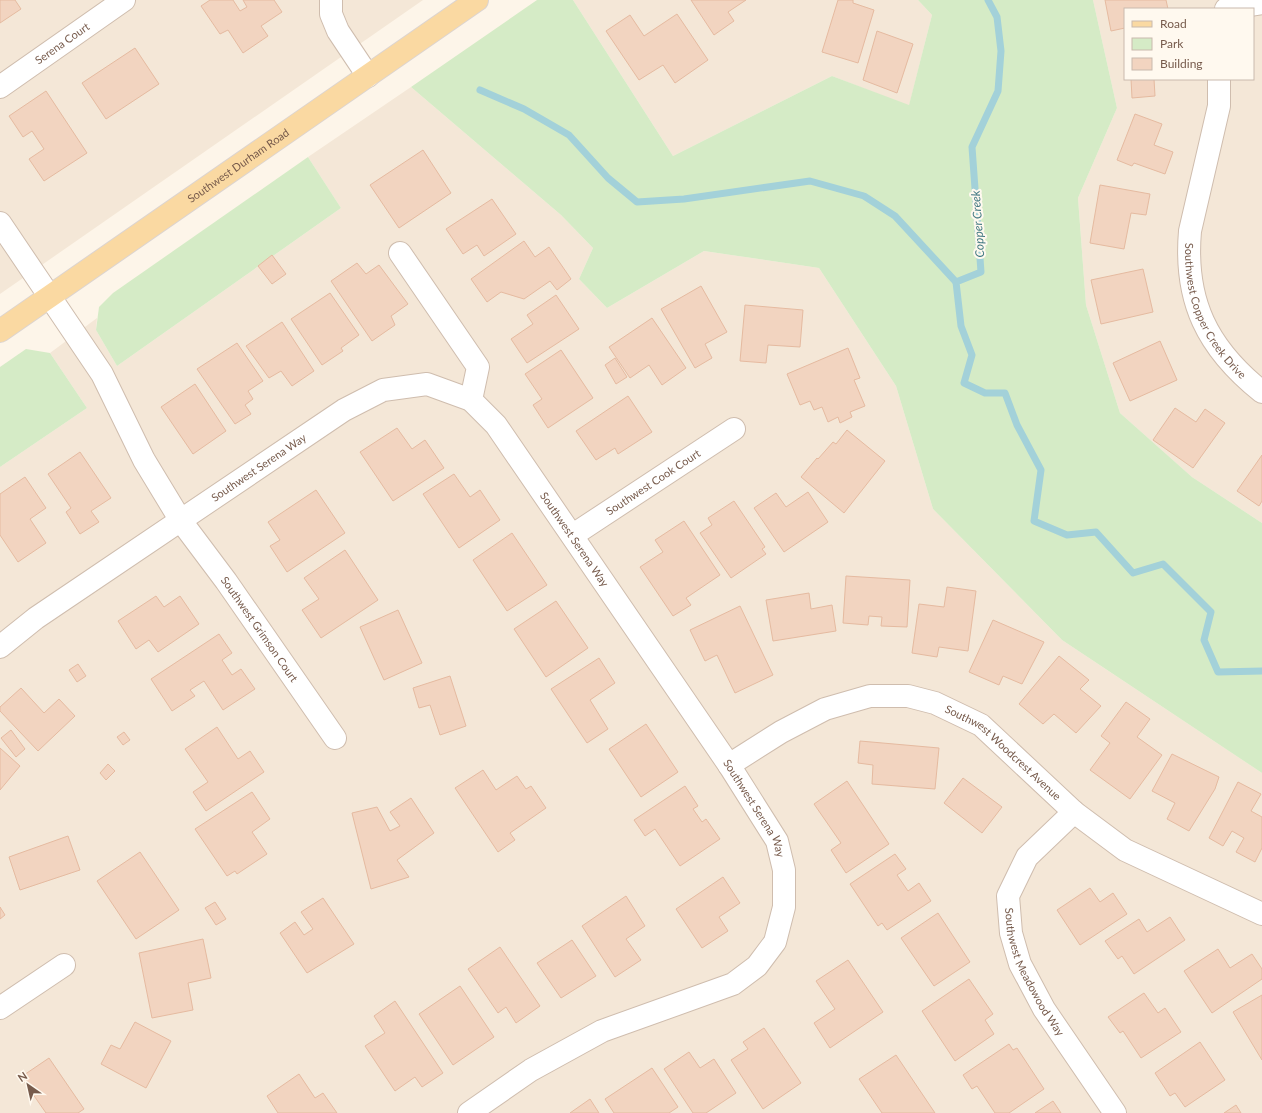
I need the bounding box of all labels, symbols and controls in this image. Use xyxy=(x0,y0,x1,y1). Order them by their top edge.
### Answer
legend xyxy=(1124,8,1254,80)
text: Road xyxy=(1160,16,1187,31)
street label: Serena Court xyxy=(32,19,92,66)
text: Park xyxy=(1160,36,1184,51)
text: Building xyxy=(1160,56,1203,71)
street label: Southwest Durham Road xyxy=(185,126,291,205)
water label: Copper Creek xyxy=(968,190,987,258)
street label: Southwest Copper Creek Drive xyxy=(1183,243,1249,381)
street label: Southwest Serena Way xyxy=(209,430,309,504)
street label: Southwest Cook Court xyxy=(603,446,703,517)
street label: Southwest Serena Way xyxy=(538,489,612,589)
street label: Southwest Grimson Court xyxy=(219,574,301,684)
street label: Southwest Woodcrest Avenue xyxy=(943,702,1064,803)
street label: Southwest Serena Way xyxy=(721,757,788,859)
street label: Southwest Meadowood Way xyxy=(1003,907,1067,1038)
north arrow xyxy=(8,1065,48,1105)
text: N xyxy=(15,1069,29,1084)

